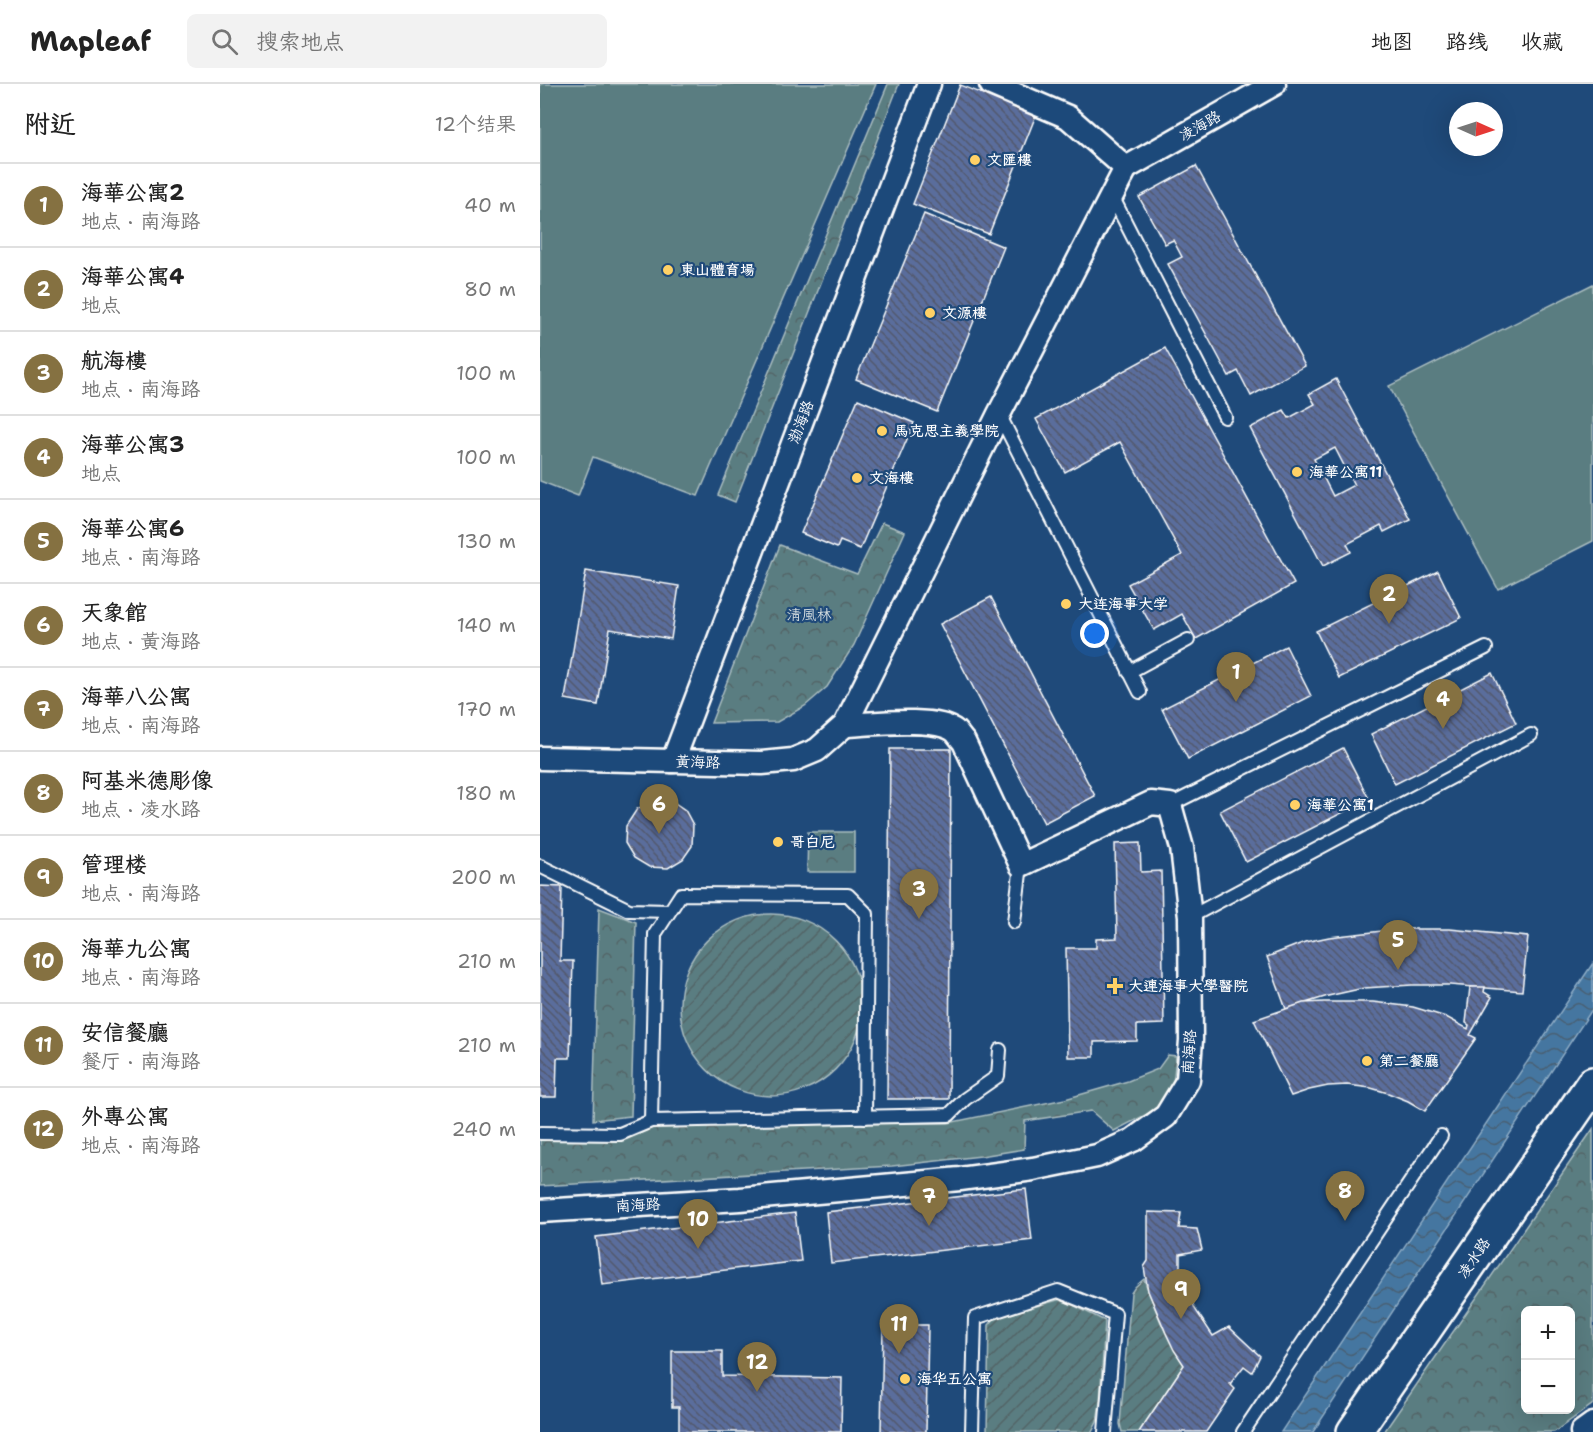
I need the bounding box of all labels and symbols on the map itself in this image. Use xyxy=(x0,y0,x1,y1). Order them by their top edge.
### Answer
north arrow xyxy=(1449,102,1503,156)
street label: 凌海路 xyxy=(1176,106,1224,146)
place label: 文匯樓 xyxy=(987,150,1032,170)
marker: 文匯樓 xyxy=(968,153,982,167)
place label: 東山體育場 xyxy=(680,260,755,280)
marker: 東山體育場 xyxy=(661,263,675,277)
place label: 文源樓 xyxy=(942,303,987,323)
marker: 文源樓 xyxy=(923,306,937,320)
street label: 渤海路 xyxy=(784,397,818,447)
place label: 馬克思主義學院 xyxy=(894,421,999,441)
marker: 馬克思主義學院 xyxy=(875,424,889,438)
place label: 海華公寓11 xyxy=(1309,462,1382,482)
marker: 海華公寓11 xyxy=(1290,465,1304,479)
place label: 文海樓 xyxy=(869,468,914,488)
marker: 文海樓 xyxy=(850,471,864,485)
pin: 2 xyxy=(1370,574,1408,624)
place label: 大连海事大学 xyxy=(1078,594,1168,614)
marker: 大连海事大学 xyxy=(1059,597,1073,611)
park label: 清風林 xyxy=(786,605,832,625)
your location xyxy=(1080,619,1109,648)
pin: 1 xyxy=(1216,652,1256,702)
pin: 4 xyxy=(1424,680,1462,729)
street label: 黃海路 xyxy=(675,751,721,773)
pin: 6 xyxy=(640,784,678,834)
place label: 海華公寓1 xyxy=(1307,795,1374,815)
marker: 海華公寓1 xyxy=(1288,798,1302,812)
place label: 哥白尼 xyxy=(790,832,835,852)
marker: 哥白尼 xyxy=(771,835,785,849)
pin: 3 xyxy=(900,870,938,919)
pin: 5 xyxy=(1378,920,1418,970)
place label: 大連海事大學醫院 xyxy=(1128,976,1248,996)
marker: 大連海事大學醫院 xyxy=(1106,977,1124,995)
street label: 南海路 xyxy=(1177,1029,1201,1075)
place label: 第二餐廳 xyxy=(1379,1051,1439,1071)
marker: 第二餐廳 xyxy=(1360,1054,1374,1068)
pin: 8 xyxy=(1326,1172,1364,1221)
pin: 7 xyxy=(910,1176,948,1226)
street label: 南海路 xyxy=(615,1194,661,1216)
pin: 10 xyxy=(678,1200,718,1249)
street label: 凌水路 xyxy=(1453,1234,1495,1282)
pin: 9 xyxy=(1162,1270,1200,1319)
pin: 11 xyxy=(880,1304,918,1354)
pin: 12 xyxy=(738,1342,776,1392)
place label: 海华五公寓 xyxy=(917,1369,992,1389)
marker: 海华五公寓 xyxy=(898,1372,912,1386)

